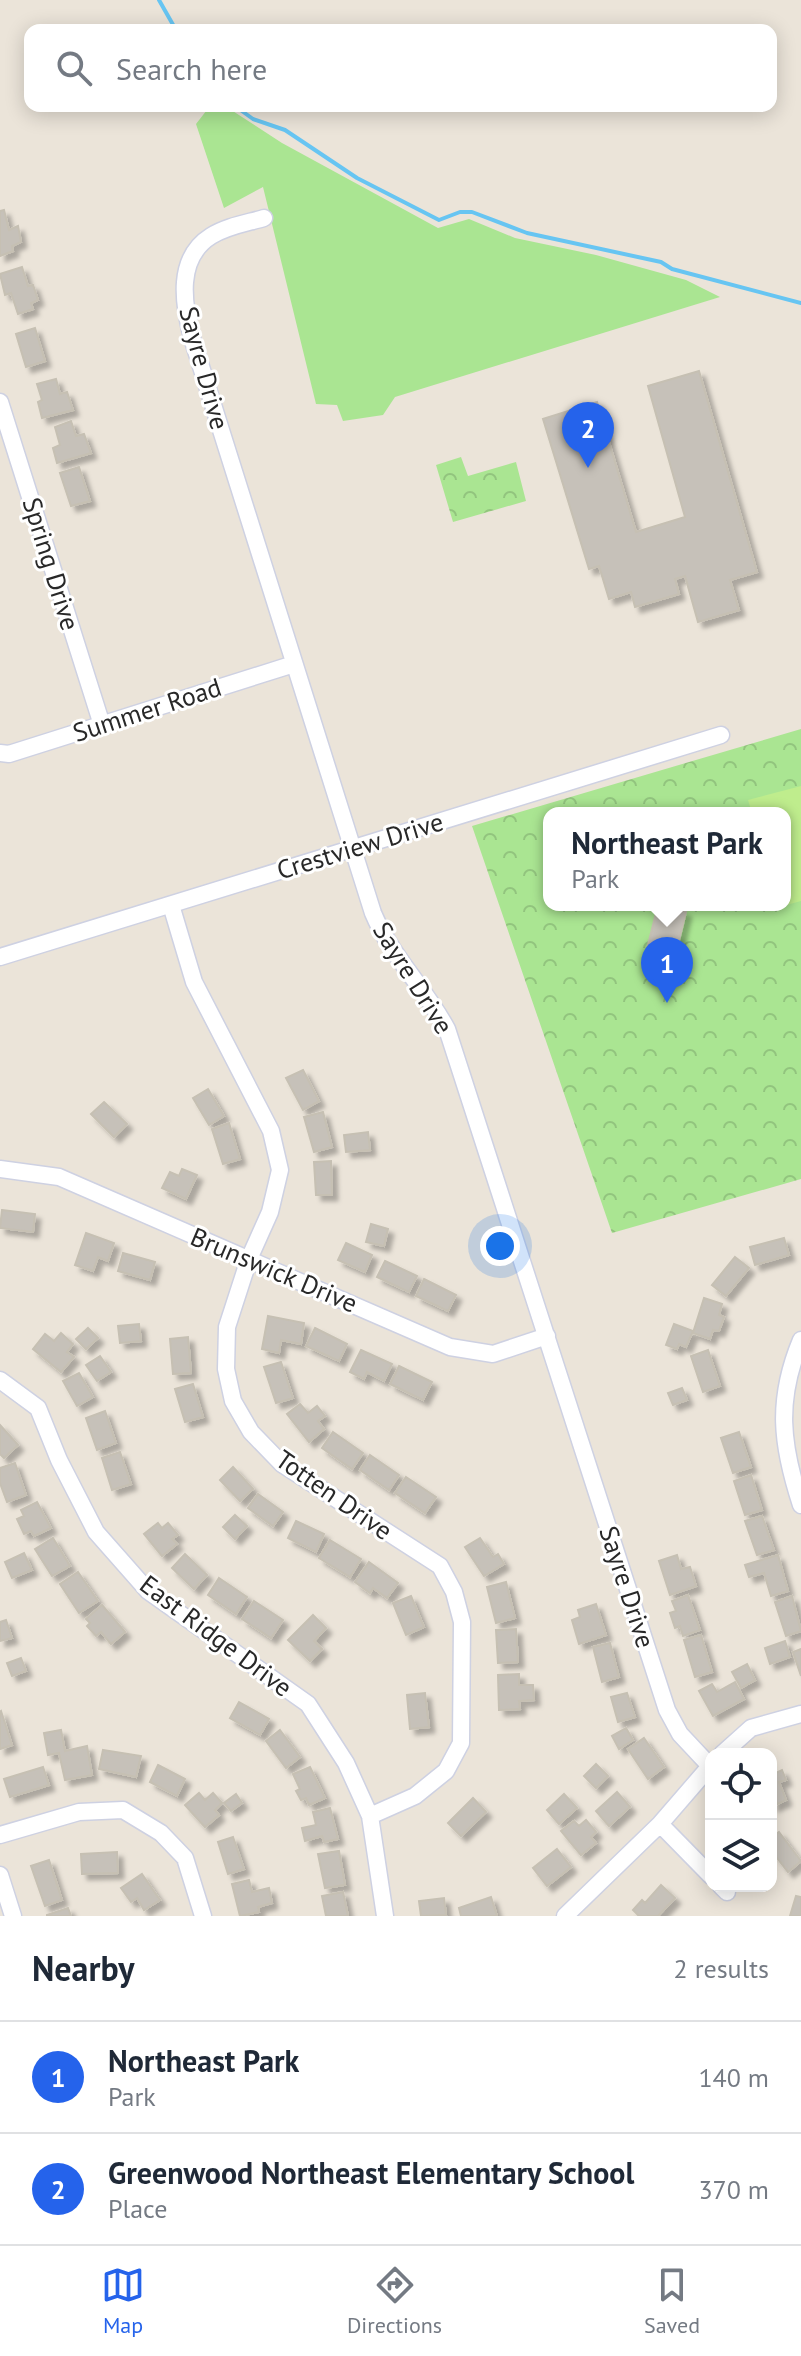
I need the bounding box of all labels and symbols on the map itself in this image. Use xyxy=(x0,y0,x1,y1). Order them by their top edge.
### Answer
street label: Sayre Drive xyxy=(172,303,237,433)
pin: 2 xyxy=(562,402,614,468)
street label: Spring Drive xyxy=(16,493,87,634)
street label: Summer Road xyxy=(68,670,225,749)
street label: Crestview Drive xyxy=(273,805,447,886)
street label: Sayre Drive xyxy=(366,916,461,1040)
pin: 1 xyxy=(641,937,693,1003)
street label: Brunswick Drive xyxy=(186,1220,363,1319)
your location xyxy=(480,1226,520,1266)
street label: Totten Drive xyxy=(270,1442,399,1547)
street label: Sayre Drive xyxy=(592,1522,663,1652)
street label: East Ridge Drive xyxy=(134,1568,299,1704)

